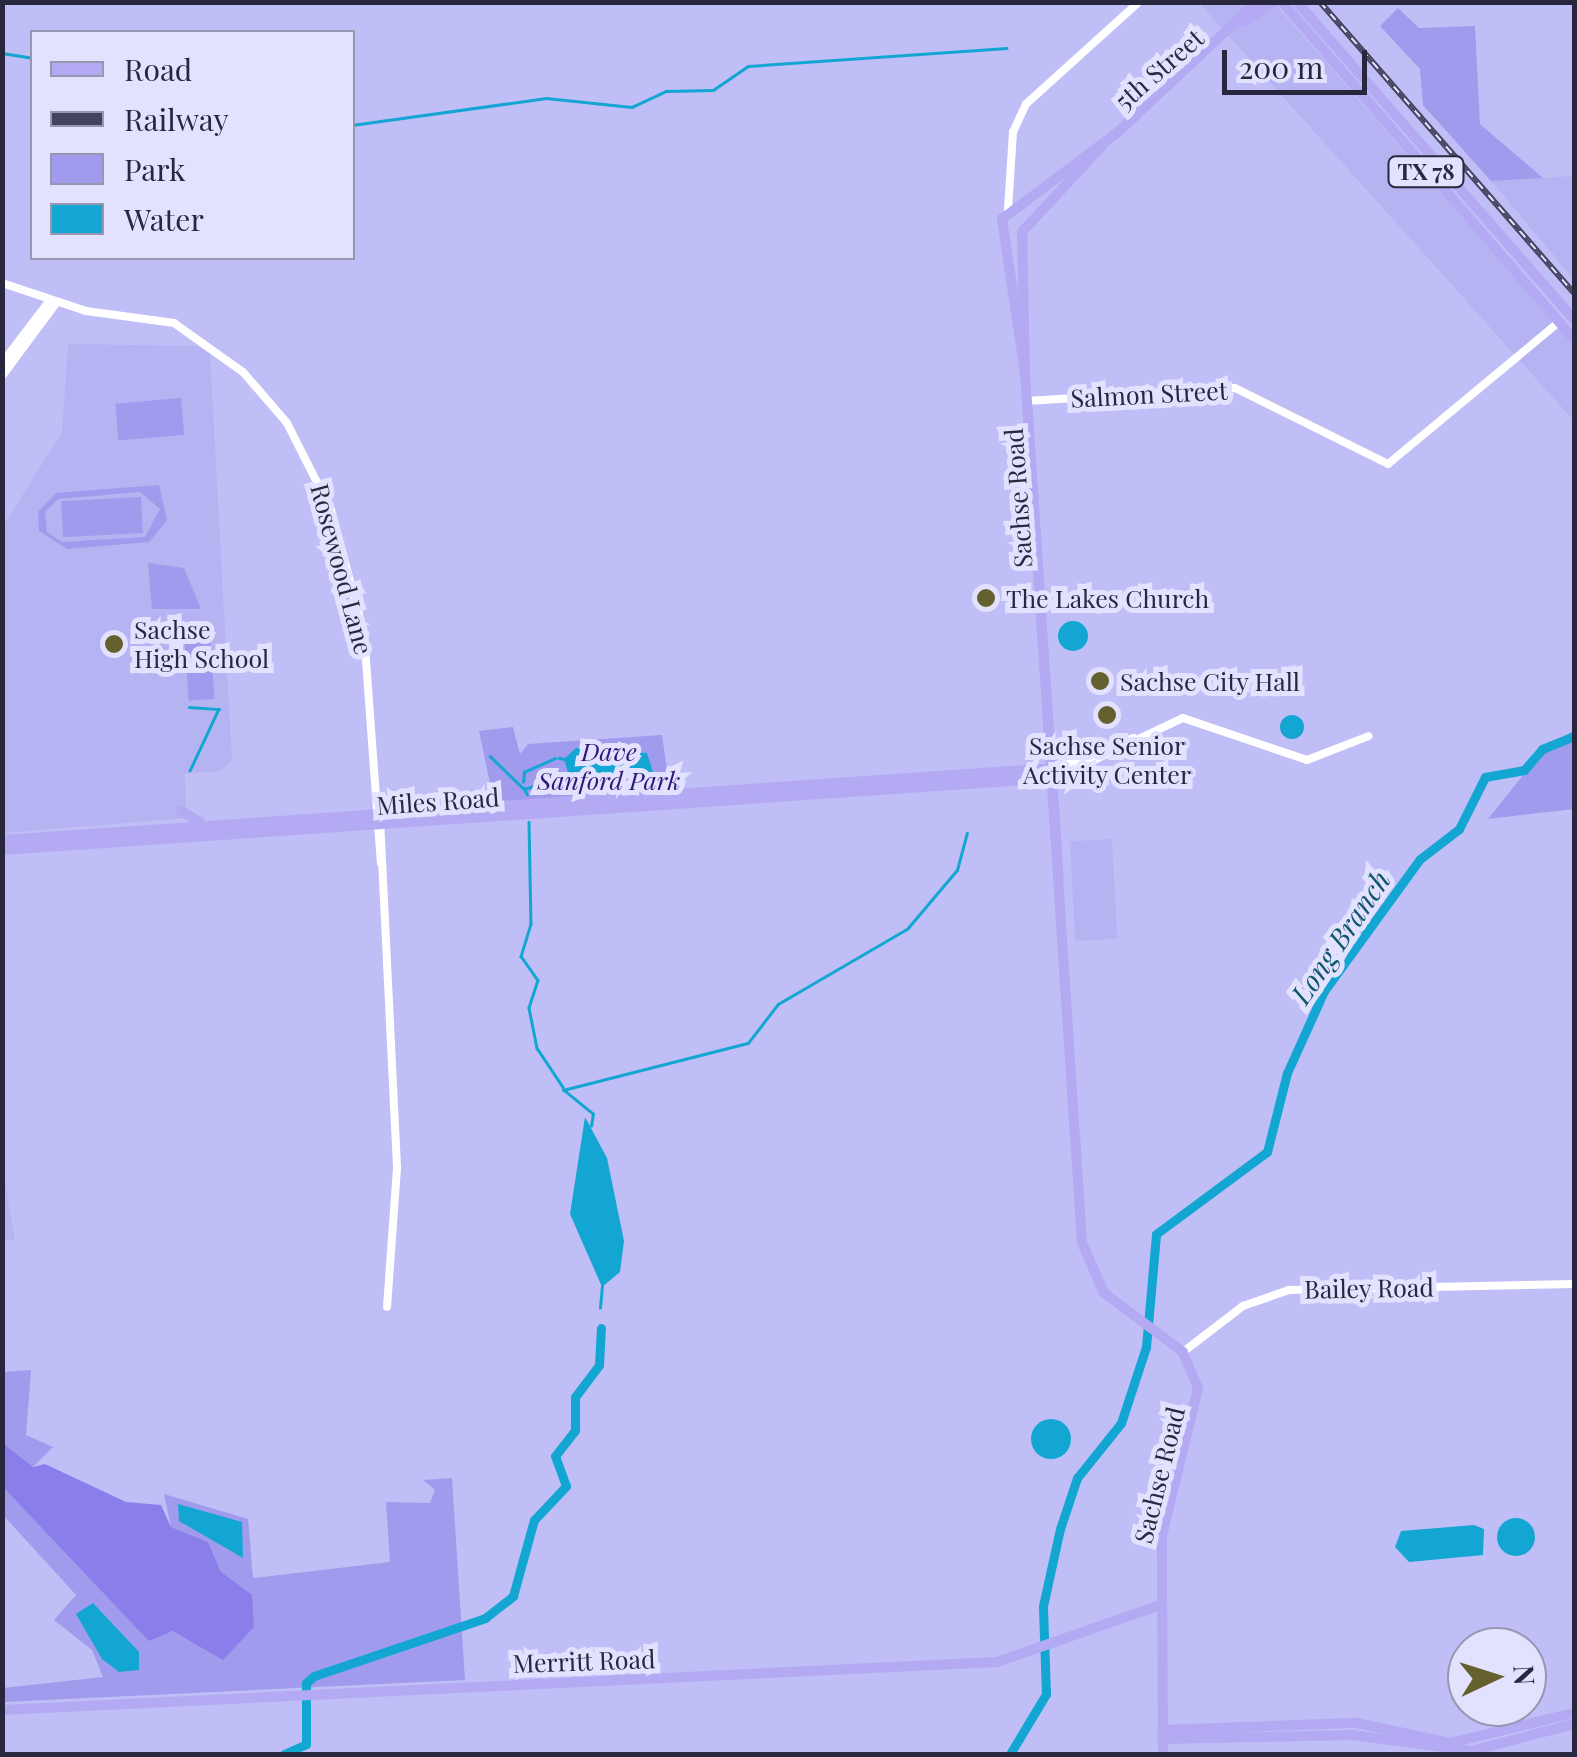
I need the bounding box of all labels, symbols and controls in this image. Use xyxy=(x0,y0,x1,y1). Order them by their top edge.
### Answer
street label: 5th Street xyxy=(1109,22,1209,116)
legend xyxy=(30,30,355,260)
scale bar xyxy=(1227,30,1372,92)
text: 200 m xyxy=(1239,47,1323,87)
text: Road xyxy=(124,49,192,89)
text: Railway xyxy=(124,99,229,139)
text: Park xyxy=(124,149,186,189)
road number: TX 78 xyxy=(1386,155,1466,189)
text: Water xyxy=(124,199,204,239)
street label: Salmon Street xyxy=(1070,375,1228,413)
street label: Sachse Road xyxy=(998,427,1038,569)
street label: Rosewood Lane xyxy=(305,480,379,658)
place label: The Lakes Church xyxy=(1006,583,1209,613)
marker: The Lakes Church xyxy=(975,587,997,609)
place label: Sachse High School xyxy=(134,615,269,674)
marker: Sachse High School xyxy=(103,633,125,655)
place label: Sachse City Hall xyxy=(1120,666,1301,696)
marker: Sachse City Hall xyxy=(1089,670,1111,692)
marker: Sachse Senior Activity Center xyxy=(1096,704,1118,726)
place label: Sachse Senior Activity Center xyxy=(1023,731,1191,790)
park label: Dave Sanford Park xyxy=(538,737,680,796)
street label: Miles Road xyxy=(376,782,500,820)
water label: Long Branch xyxy=(1283,864,1397,1010)
street label: Bailey Road xyxy=(1304,1272,1434,1304)
street label: Sachse Road xyxy=(1128,1404,1190,1546)
north arrow xyxy=(1447,1627,1547,1727)
street label: Merritt Road xyxy=(512,1644,656,1678)
text: N xyxy=(1506,1664,1545,1686)

